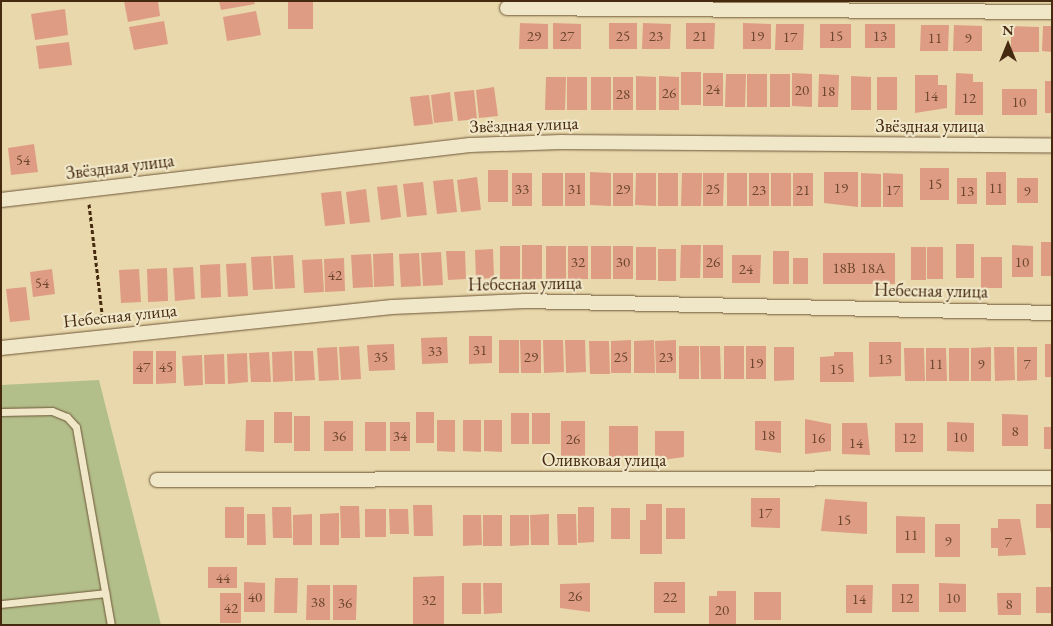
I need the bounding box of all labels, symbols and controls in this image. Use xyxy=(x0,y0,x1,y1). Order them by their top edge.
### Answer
north arrow xyxy=(983,20,1033,70)
text: N xyxy=(1002,21,1014,39)
house number: 29 xyxy=(527,27,541,45)
house number: 27 xyxy=(560,27,574,45)
house number: 25 xyxy=(616,27,630,45)
house number: 23 xyxy=(649,27,663,45)
house number: 21 xyxy=(693,27,707,45)
house number: 19 xyxy=(750,27,764,45)
house number: 15 xyxy=(829,27,843,45)
house number: 13 xyxy=(873,27,887,45)
house number: 17 xyxy=(783,28,797,46)
house number: 11 xyxy=(928,29,942,47)
house number: 9 xyxy=(964,29,972,47)
house number: 24 xyxy=(706,80,720,98)
house number: 20 xyxy=(795,81,809,99)
house number: 18 xyxy=(821,82,835,100)
house number: 26 xyxy=(662,84,676,102)
house number: 28 xyxy=(616,85,630,103)
house number: 14 xyxy=(924,87,938,105)
house number: 12 xyxy=(962,89,976,107)
house number: 10 xyxy=(1012,93,1026,111)
street label: Звёздная улица xyxy=(469,112,579,138)
street label: Звёздная улица xyxy=(876,115,984,137)
street label: Звёздная улица xyxy=(65,150,175,184)
house number: 54 xyxy=(16,151,30,169)
house number: 15 xyxy=(928,175,942,193)
house number: 19 xyxy=(834,179,848,197)
house number: 11 xyxy=(989,179,1003,197)
house number: 33 xyxy=(515,180,529,198)
house number: 31 xyxy=(568,180,582,198)
house number: 29 xyxy=(616,180,630,198)
house number: 25 xyxy=(706,180,720,198)
house number: 23 xyxy=(752,181,766,199)
house number: 21 xyxy=(796,181,810,199)
house number: 17 xyxy=(886,181,900,199)
house number: 13 xyxy=(960,182,974,200)
house number: 9 xyxy=(1023,182,1031,200)
house number: 32 xyxy=(571,253,585,271)
house number: 30 xyxy=(616,253,630,271)
house number: 26 xyxy=(706,253,720,271)
house number: 10 xyxy=(1015,253,1029,271)
house number: 18В xyxy=(832,259,856,277)
house number: 18А xyxy=(861,259,885,277)
house number: 24 xyxy=(739,260,753,278)
house number: 42 xyxy=(328,266,342,284)
street label: Небесная улица xyxy=(468,272,582,296)
house number: 54 xyxy=(35,274,49,292)
street label: Небесная улица xyxy=(874,279,988,303)
street label: Небесная улица xyxy=(62,299,178,333)
house number: 31 xyxy=(473,341,487,359)
house number: 33 xyxy=(428,342,442,360)
house number: 35 xyxy=(374,348,388,366)
house number: 29 xyxy=(524,348,538,366)
house number: 25 xyxy=(614,348,628,366)
house number: 23 xyxy=(659,348,673,366)
house number: 13 xyxy=(878,350,892,368)
house number: 19 xyxy=(749,354,763,372)
house number: 11 xyxy=(929,355,943,373)
house number: 9 xyxy=(977,355,985,373)
house number: 7 xyxy=(1023,355,1031,373)
house number: 47 xyxy=(136,358,150,376)
house number: 45 xyxy=(159,358,173,376)
house number: 15 xyxy=(830,360,844,378)
house number: 8 xyxy=(1011,422,1019,440)
house number: 18 xyxy=(761,426,775,444)
house number: 36 xyxy=(332,427,346,445)
house number: 34 xyxy=(393,427,407,445)
house number: 10 xyxy=(953,428,967,446)
house number: 16 xyxy=(811,429,825,447)
house number: 12 xyxy=(902,429,916,447)
house number: 26 xyxy=(566,430,580,448)
house number: 14 xyxy=(849,434,863,452)
street label: Оливковая улица xyxy=(542,449,666,471)
house number: 17 xyxy=(758,504,772,522)
house number: 15 xyxy=(837,511,851,529)
house number: 11 xyxy=(904,526,918,544)
house number: 9 xyxy=(944,532,952,550)
house number: 7 xyxy=(1004,533,1012,551)
house number: 44 xyxy=(216,569,230,587)
house number: 26 xyxy=(568,587,582,605)
house number: 40 xyxy=(248,588,262,606)
house number: 22 xyxy=(663,588,677,606)
house number: 12 xyxy=(899,589,913,607)
house number: 10 xyxy=(946,589,960,607)
house number: 14 xyxy=(852,590,866,608)
house number: 32 xyxy=(422,591,436,609)
house number: 38 xyxy=(311,593,325,611)
house number: 36 xyxy=(338,594,352,612)
house number: 8 xyxy=(1005,595,1013,613)
house number: 42 xyxy=(224,599,238,617)
house number: 20 xyxy=(715,601,729,619)

